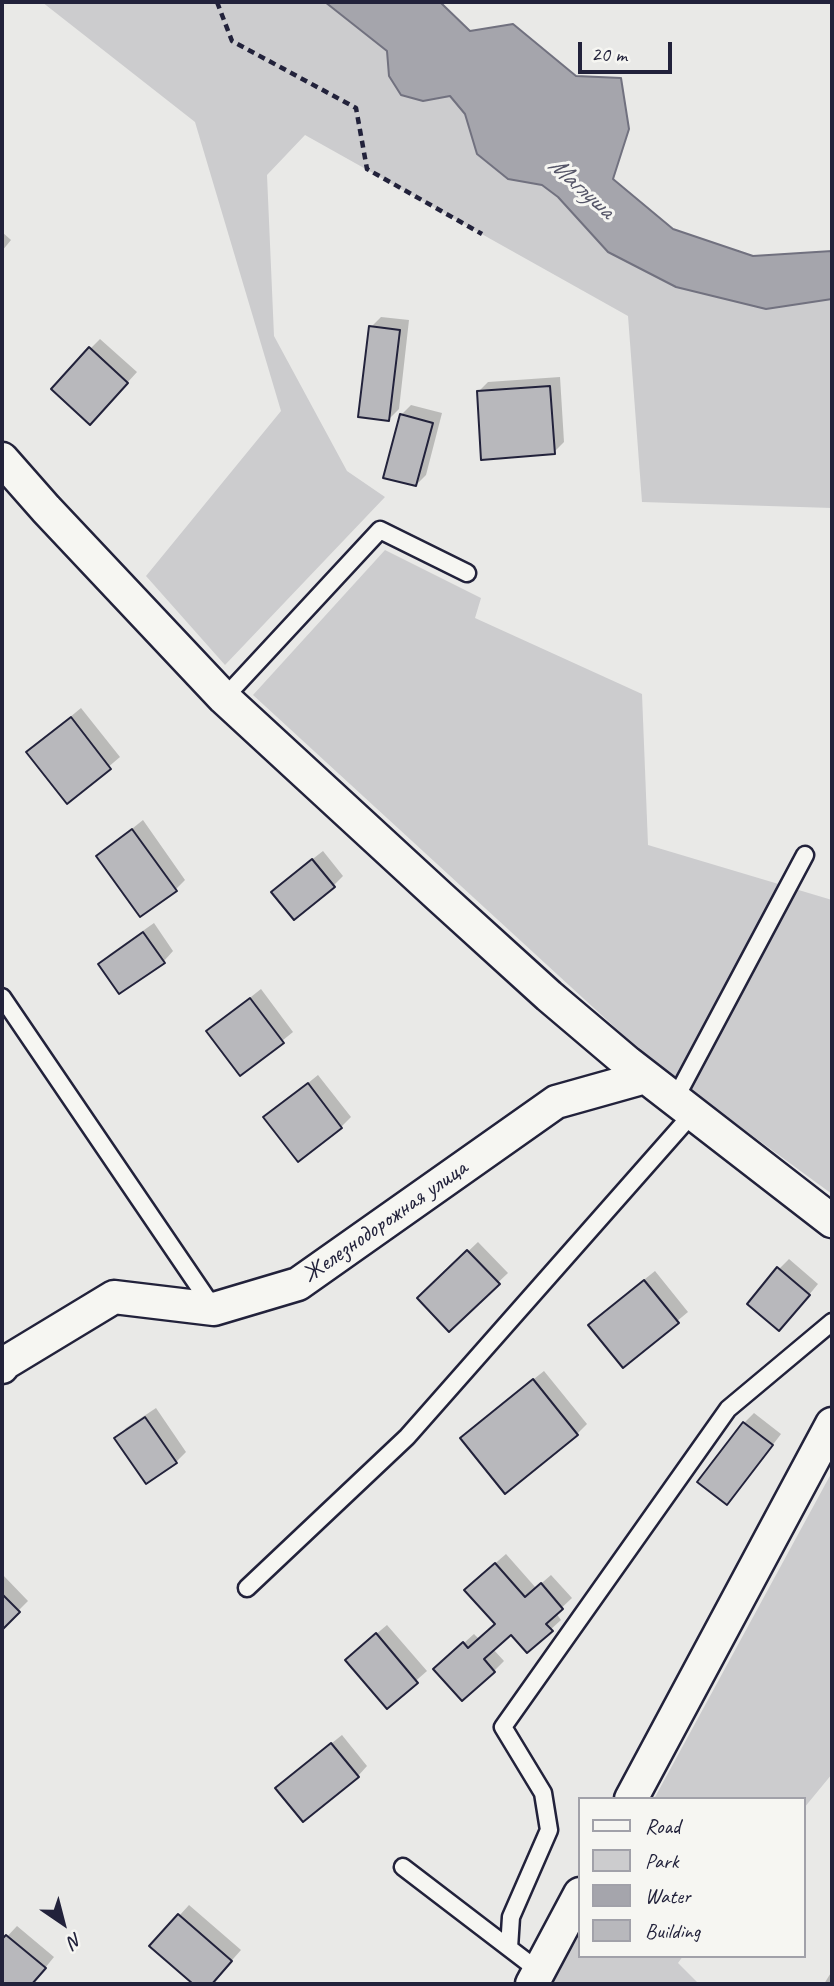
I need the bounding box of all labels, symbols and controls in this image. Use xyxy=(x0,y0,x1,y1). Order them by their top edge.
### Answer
scale bar xyxy=(582,28,676,72)
text: 20 m xyxy=(591,41,627,67)
water label: Маглуша xyxy=(541,150,621,226)
street label: Железнодорожная улица xyxy=(297,1154,473,1290)
legend xyxy=(578,1797,806,1958)
text: Road xyxy=(645,1813,680,1839)
text: Park xyxy=(645,1848,678,1874)
text: Water xyxy=(645,1883,691,1909)
north arrow xyxy=(28,1888,98,1958)
text: Building xyxy=(645,1918,700,1944)
text: N xyxy=(63,1927,87,1953)

